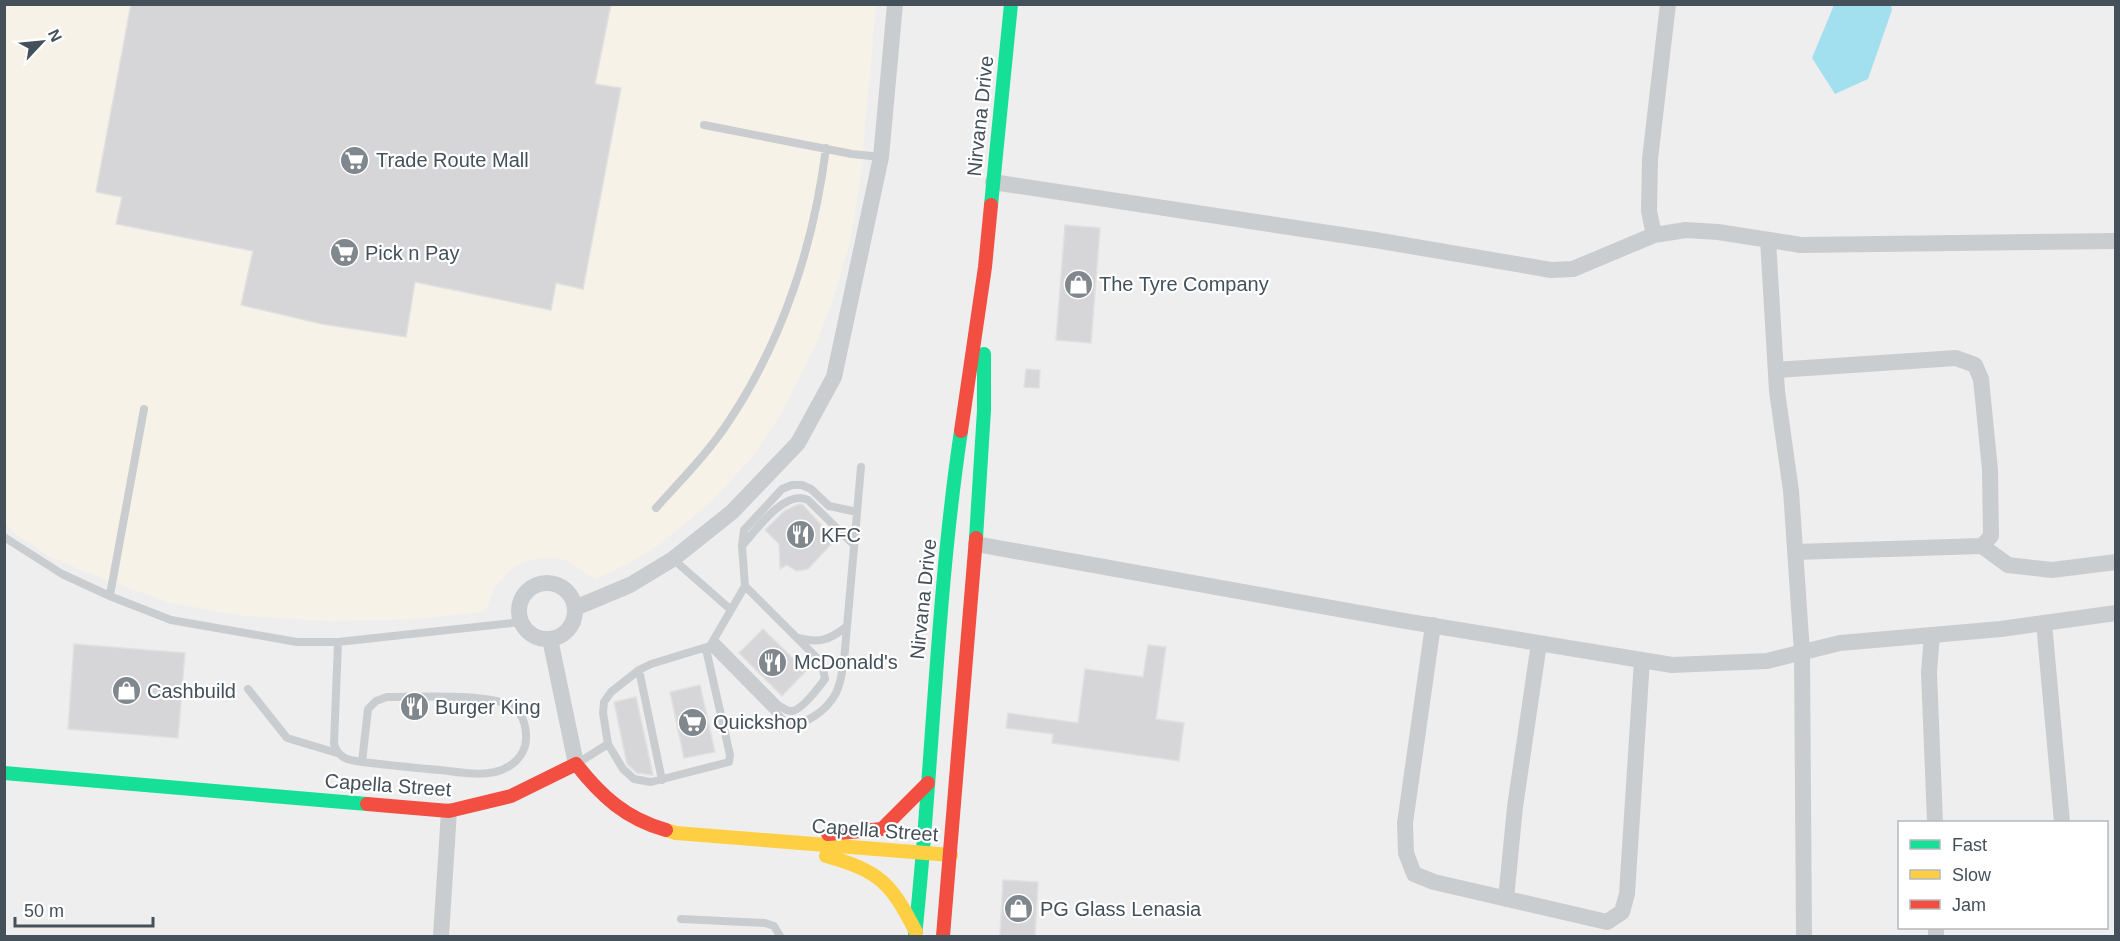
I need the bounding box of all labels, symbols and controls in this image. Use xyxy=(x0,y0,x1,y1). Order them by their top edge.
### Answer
north arrow xyxy=(12,12,72,72)
text: N xyxy=(45,27,65,45)
street label: Nirvana Drive xyxy=(963,55,997,177)
supermarket icon: Trade Route Mall xyxy=(339,144,371,176)
place label: Trade Route Mall xyxy=(376,149,529,171)
supermarket icon: Pick n Pay xyxy=(328,237,360,269)
place label: Pick n Pay xyxy=(365,242,459,264)
shop icon: The Tyre Company xyxy=(1062,268,1094,300)
place label: The Tyre Company xyxy=(1099,273,1269,295)
restaurant icon: KFC xyxy=(784,519,816,551)
place label: KFC xyxy=(821,524,861,546)
street label: Nirvana Drive xyxy=(906,538,940,660)
restaurant icon: McDonald's xyxy=(757,646,789,678)
place label: McDonald's xyxy=(794,651,898,673)
shop icon: Cashbuild xyxy=(110,675,142,707)
place label: Cashbuild xyxy=(147,680,236,702)
restaurant icon: Burger King xyxy=(398,691,430,723)
place label: Burger King xyxy=(435,696,541,718)
supermarket icon: Quickshop xyxy=(676,706,708,738)
place label: Quickshop xyxy=(713,711,808,733)
street label: Capella Street xyxy=(324,770,452,800)
street label: Capella Street xyxy=(811,815,939,845)
legend xyxy=(1898,821,2108,929)
text: Fast xyxy=(1952,835,1987,855)
text: Slow xyxy=(1952,865,1992,885)
scale bar xyxy=(15,890,153,928)
shop icon: PG Glass Lenasia xyxy=(1003,893,1035,925)
text: Jam xyxy=(1952,895,1986,915)
place label: PG Glass Lenasia xyxy=(1040,898,1202,920)
text: 50 m xyxy=(24,901,64,921)

